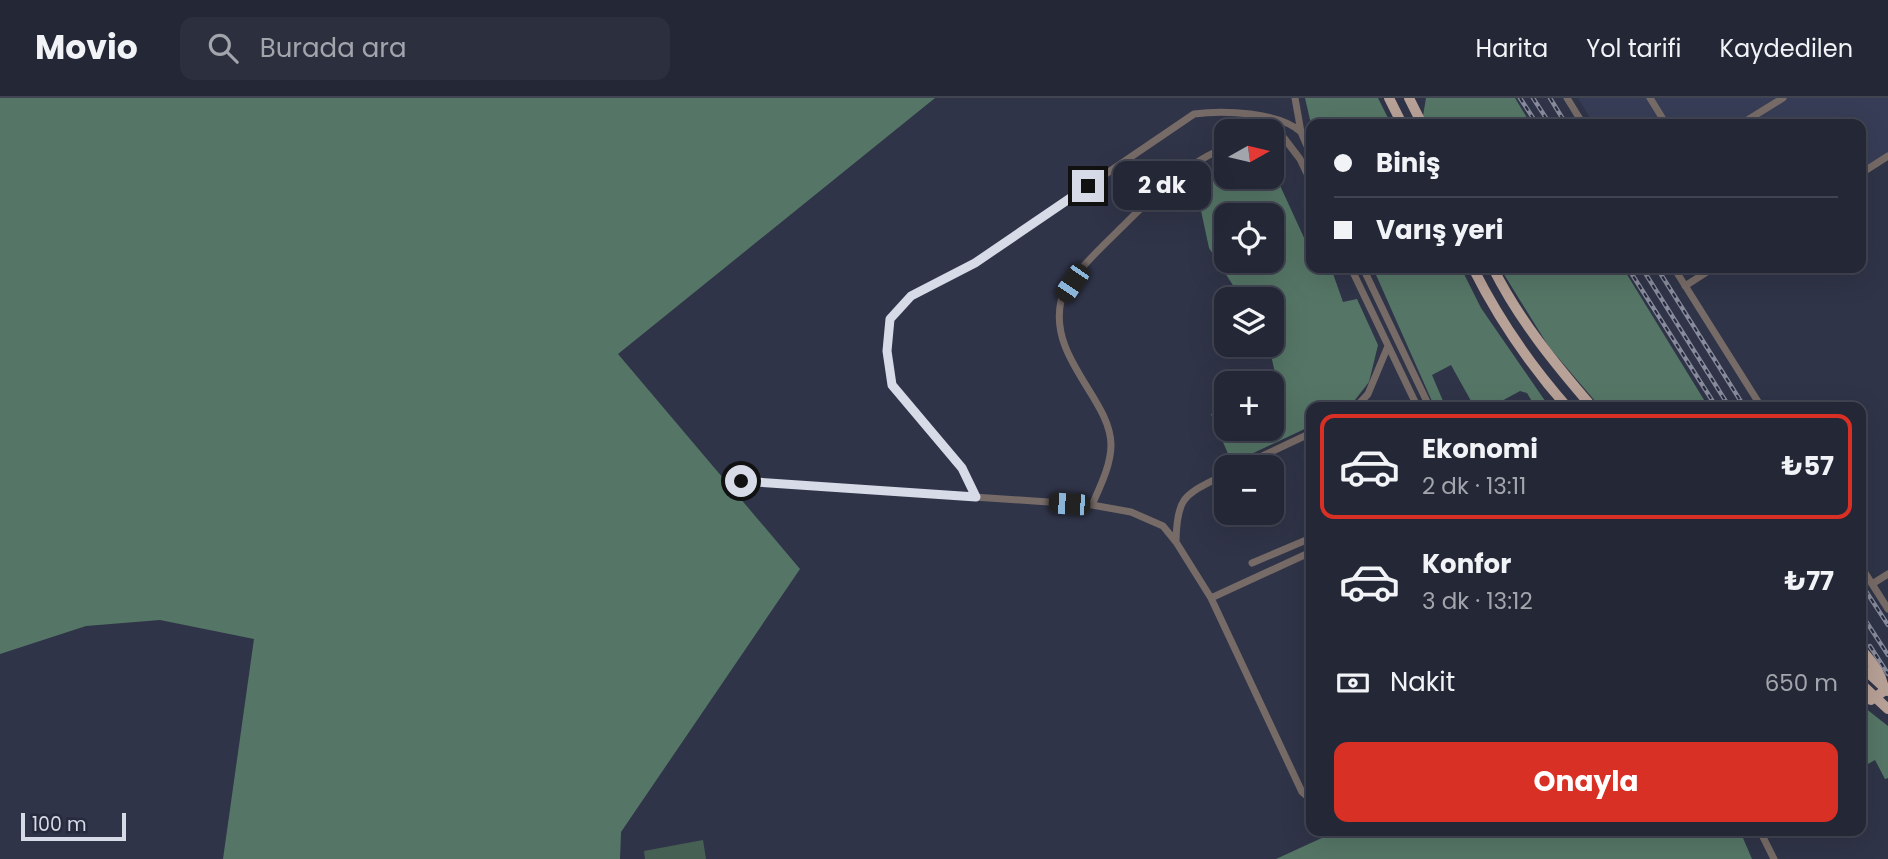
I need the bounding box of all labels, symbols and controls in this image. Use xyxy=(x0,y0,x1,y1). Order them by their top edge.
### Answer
search box xyxy=(180,17,670,80)
text: Movio xyxy=(35,24,138,71)
icon: search xyxy=(204,29,242,67)
text: Burada ara xyxy=(260,30,407,66)
text: Harita xyxy=(1476,32,1548,65)
text: Yol tarifi xyxy=(1586,32,1682,65)
text: Kaydedilen xyxy=(1720,32,1853,65)
north arrow xyxy=(1214,119,1284,189)
map controls xyxy=(1214,119,1284,525)
text: Biniş xyxy=(1376,145,1441,181)
callout: 2 dk xyxy=(1112,162,1210,210)
text: 2 dk xyxy=(1138,169,1186,201)
route end xyxy=(1072,170,1104,202)
button: locate xyxy=(1214,203,1284,273)
text: Varış yeri xyxy=(1376,212,1503,248)
car xyxy=(1052,260,1093,306)
button: layers xyxy=(1214,287,1284,357)
button: + xyxy=(1214,371,1284,441)
text: Ekonomi xyxy=(1422,431,1538,467)
icon: car xyxy=(1338,435,1401,498)
text: ₺57 xyxy=(1782,448,1834,484)
button: − xyxy=(1214,455,1284,525)
route start xyxy=(725,465,757,497)
text: 2 dk · 13:11 xyxy=(1422,470,1526,502)
car xyxy=(1048,492,1091,516)
text: Konfor xyxy=(1422,546,1511,582)
icon: car xyxy=(1338,550,1401,613)
text: ₺77 xyxy=(1784,563,1834,599)
text: 3 dk · 13:12 xyxy=(1422,585,1533,617)
icon: cash xyxy=(1334,664,1372,702)
text: Nakit xyxy=(1390,664,1455,700)
text: 650 m xyxy=(1765,667,1838,699)
button: Onayla xyxy=(1334,742,1838,822)
scale bar xyxy=(21,810,126,842)
text: 100 m xyxy=(32,811,87,838)

